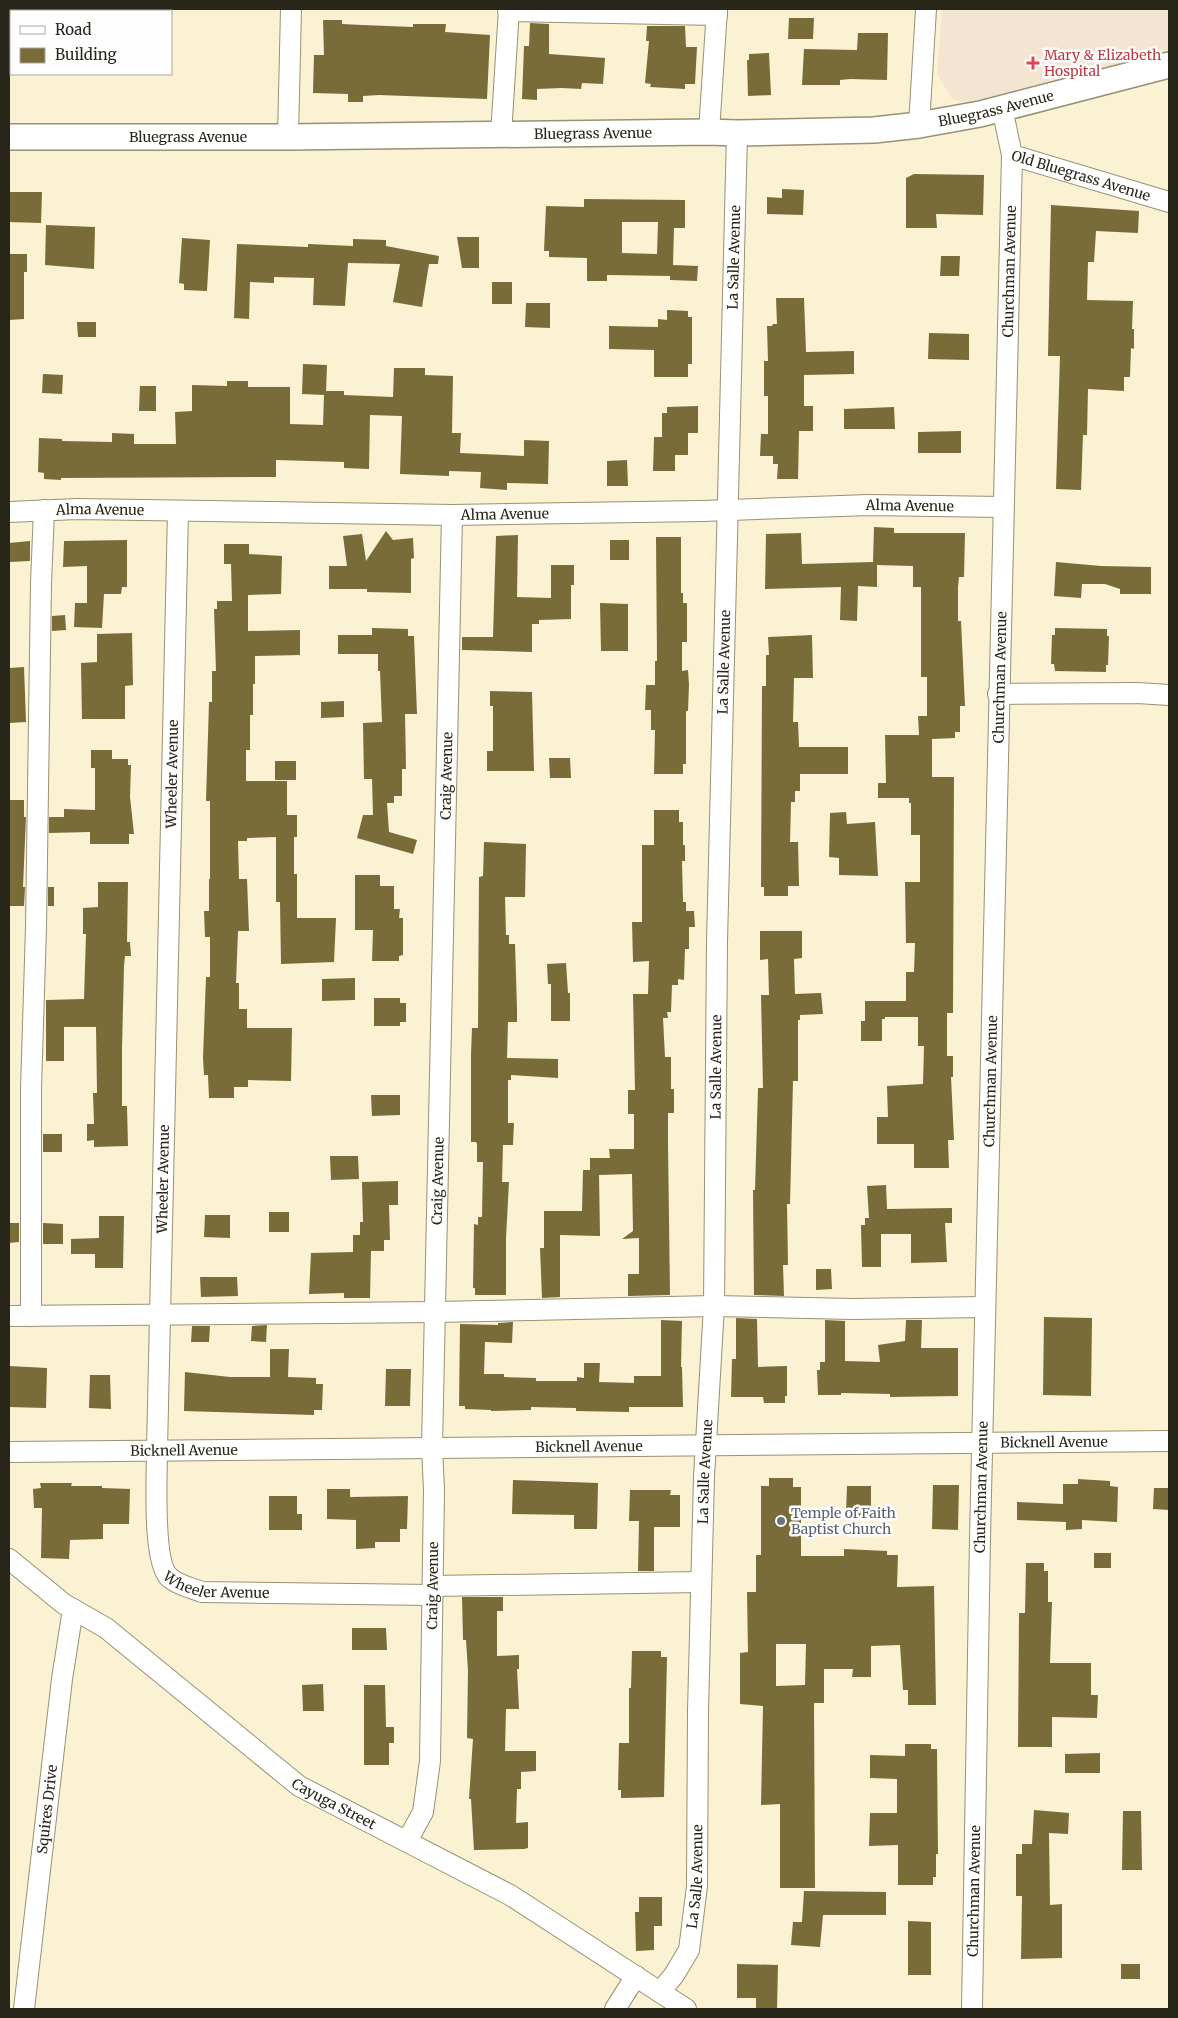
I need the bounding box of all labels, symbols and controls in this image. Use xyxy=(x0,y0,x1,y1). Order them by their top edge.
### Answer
legend xyxy=(10,10,172,75)
text: Road xyxy=(55,20,91,39)
text: Building xyxy=(55,45,117,64)
place label: Mary & Elizabeth Hospital xyxy=(1044,46,1161,80)
marker: Mary & Elizabeth Hospital xyxy=(1026,56,1040,70)
street label: Bluegrass Avenue xyxy=(937,86,1056,130)
street label: Bluegrass Avenue xyxy=(534,124,652,143)
street label: Bluegrass Avenue xyxy=(129,128,247,146)
street label: Old Bluegrass Avenue xyxy=(1009,146,1153,205)
street label: La Salle Avenue xyxy=(724,205,744,310)
street label: Churchman Avenue xyxy=(999,205,1020,338)
street label: Alma Avenue xyxy=(864,496,954,515)
street label: Alma Avenue xyxy=(54,500,144,519)
street label: Alma Avenue xyxy=(460,504,549,524)
street label: La Salle Avenue xyxy=(714,610,734,715)
street label: Churchman Avenue xyxy=(989,611,1010,743)
street label: Wheeler Avenue xyxy=(162,720,182,829)
street label: Craig Avenue xyxy=(436,732,456,820)
street label: La Salle Avenue xyxy=(707,1015,725,1119)
street label: Churchman Avenue xyxy=(980,1015,1001,1147)
street label: Wheeler Avenue xyxy=(153,1125,173,1234)
street label: Craig Avenue xyxy=(428,1137,448,1225)
street label: La Salle Avenue xyxy=(694,1419,716,1524)
street label: Churchman Avenue xyxy=(971,1421,992,1553)
street label: Bicknell Avenue xyxy=(1000,1433,1108,1452)
street label: Bicknell Avenue xyxy=(535,1437,643,1456)
street label: Bicknell Avenue xyxy=(130,1441,238,1460)
place label: Temple of Faith Baptist Church xyxy=(791,1504,896,1538)
marker: Temple of Faith Baptist Church xyxy=(775,1515,787,1527)
street label: Craig Avenue xyxy=(423,1541,442,1630)
street label: Wheeler Avenue xyxy=(159,1566,270,1602)
street label: Squires Drive xyxy=(33,1764,61,1855)
street label: Cayuga Street xyxy=(288,1774,380,1833)
street label: La Salle Avenue xyxy=(683,1824,706,1930)
street label: Churchman Avenue xyxy=(964,1825,984,1957)

